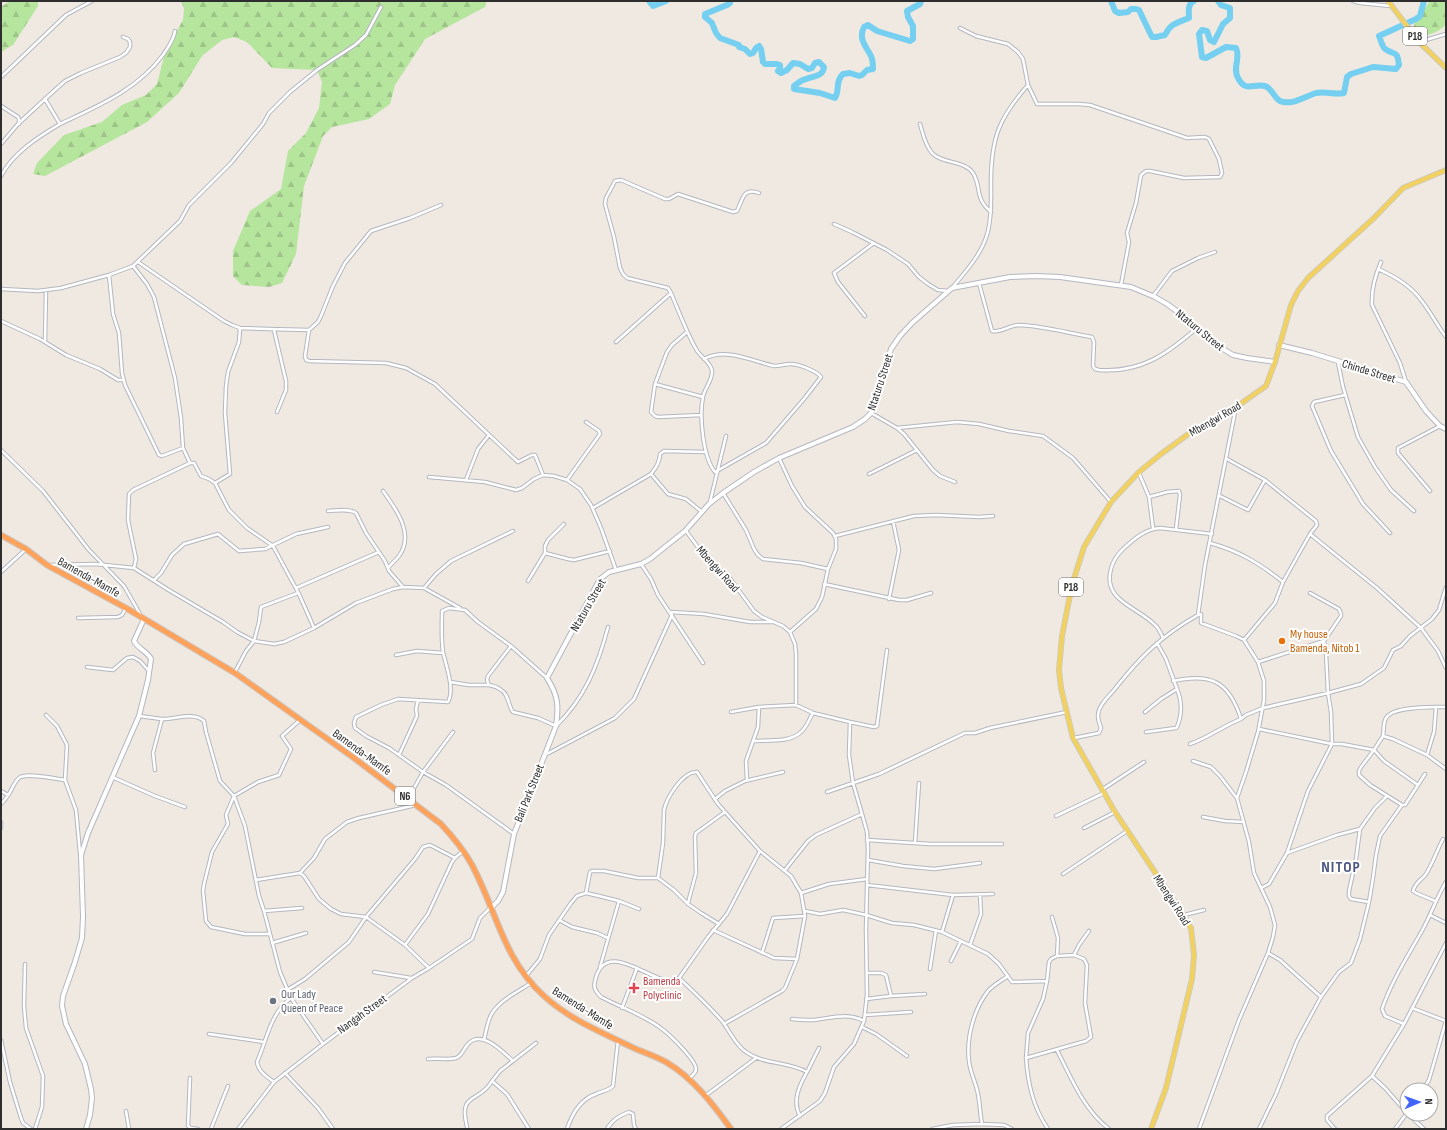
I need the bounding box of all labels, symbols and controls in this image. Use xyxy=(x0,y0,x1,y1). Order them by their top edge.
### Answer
road number: P18 xyxy=(1403,27,1427,45)
street label: Ntaturu Street xyxy=(1172,306,1227,355)
street label: Ntaturu Street xyxy=(864,352,897,412)
street label: Chinde Street xyxy=(1340,356,1398,387)
street label: Mbengwi Road xyxy=(1187,399,1244,440)
street label: Mbengwi Road xyxy=(693,543,742,596)
street label: Bamenda-Mamfe xyxy=(55,554,123,601)
street label: Ntaturu Street xyxy=(567,576,610,634)
road number: P18 xyxy=(1059,578,1083,596)
place label: My house Bamenda, Nitob 1 xyxy=(1290,627,1360,656)
marker: My house Bamenda, Nitob 1 xyxy=(1277,636,1287,646)
street label: Bamenda-Mamfe xyxy=(329,726,394,779)
street label: Bali Park Street xyxy=(511,762,548,824)
road number: N6 xyxy=(395,787,415,805)
district label: NITOP xyxy=(1321,858,1361,877)
street label: Mbengwi Road xyxy=(1150,872,1194,929)
place label: Bamenda Polyclinic xyxy=(643,974,682,1003)
marker: Bamenda Polyclinic xyxy=(628,982,640,994)
street label: Bamenda-Mamfe xyxy=(549,984,616,1033)
place label: Our Lady Queen of Peace xyxy=(281,987,343,1016)
street label: Nangah Street xyxy=(335,991,390,1037)
marker: Our Lady Queen of Peace xyxy=(268,996,278,1006)
north arrow xyxy=(1399,1082,1439,1122)
text: N xyxy=(1422,1099,1435,1105)

